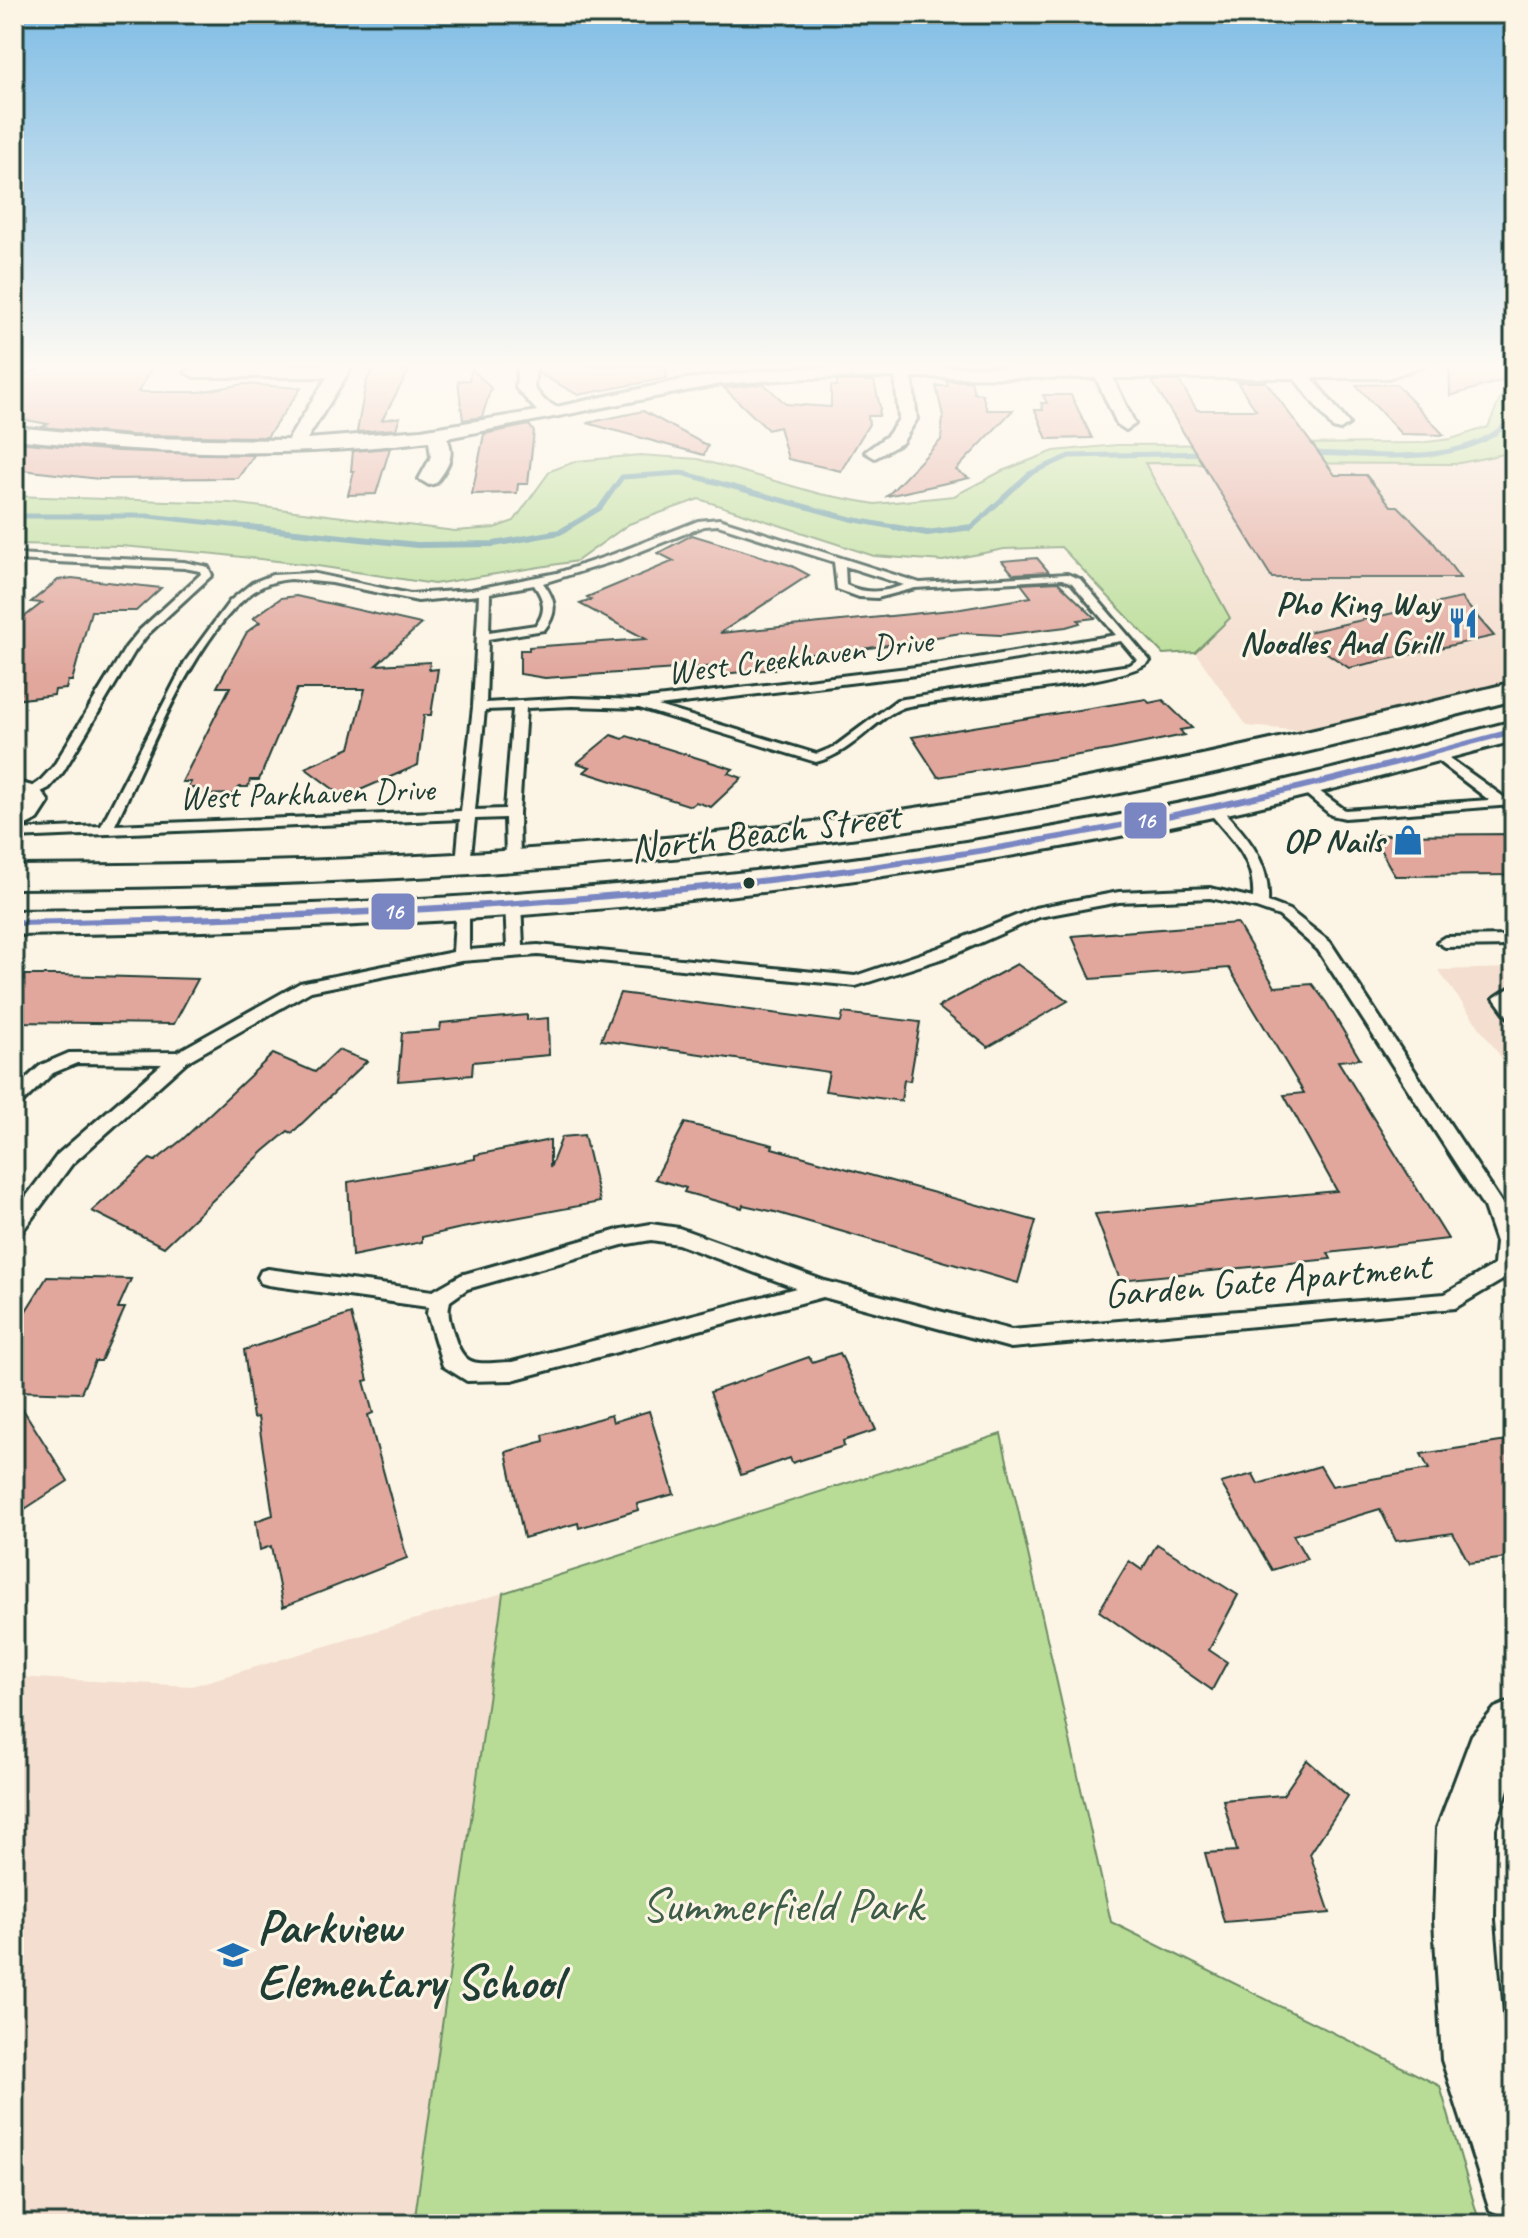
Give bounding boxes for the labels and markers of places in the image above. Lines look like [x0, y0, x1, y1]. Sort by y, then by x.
place label: Pho King Way Noodles And Grill [1240, 582, 1445, 664]
restaurant icon: Pho King Way Noodles And Grill [1446, 606, 1480, 640]
place label: OP Nails [1283, 819, 1387, 862]
shop icon: OP Nails [1391, 823, 1425, 857]
unlabelled marker [741, 875, 757, 891]
place label: Parkview Elementary School [257, 1897, 570, 2012]
school or university icon: Parkview Elementary School [216, 1938, 250, 1972]

